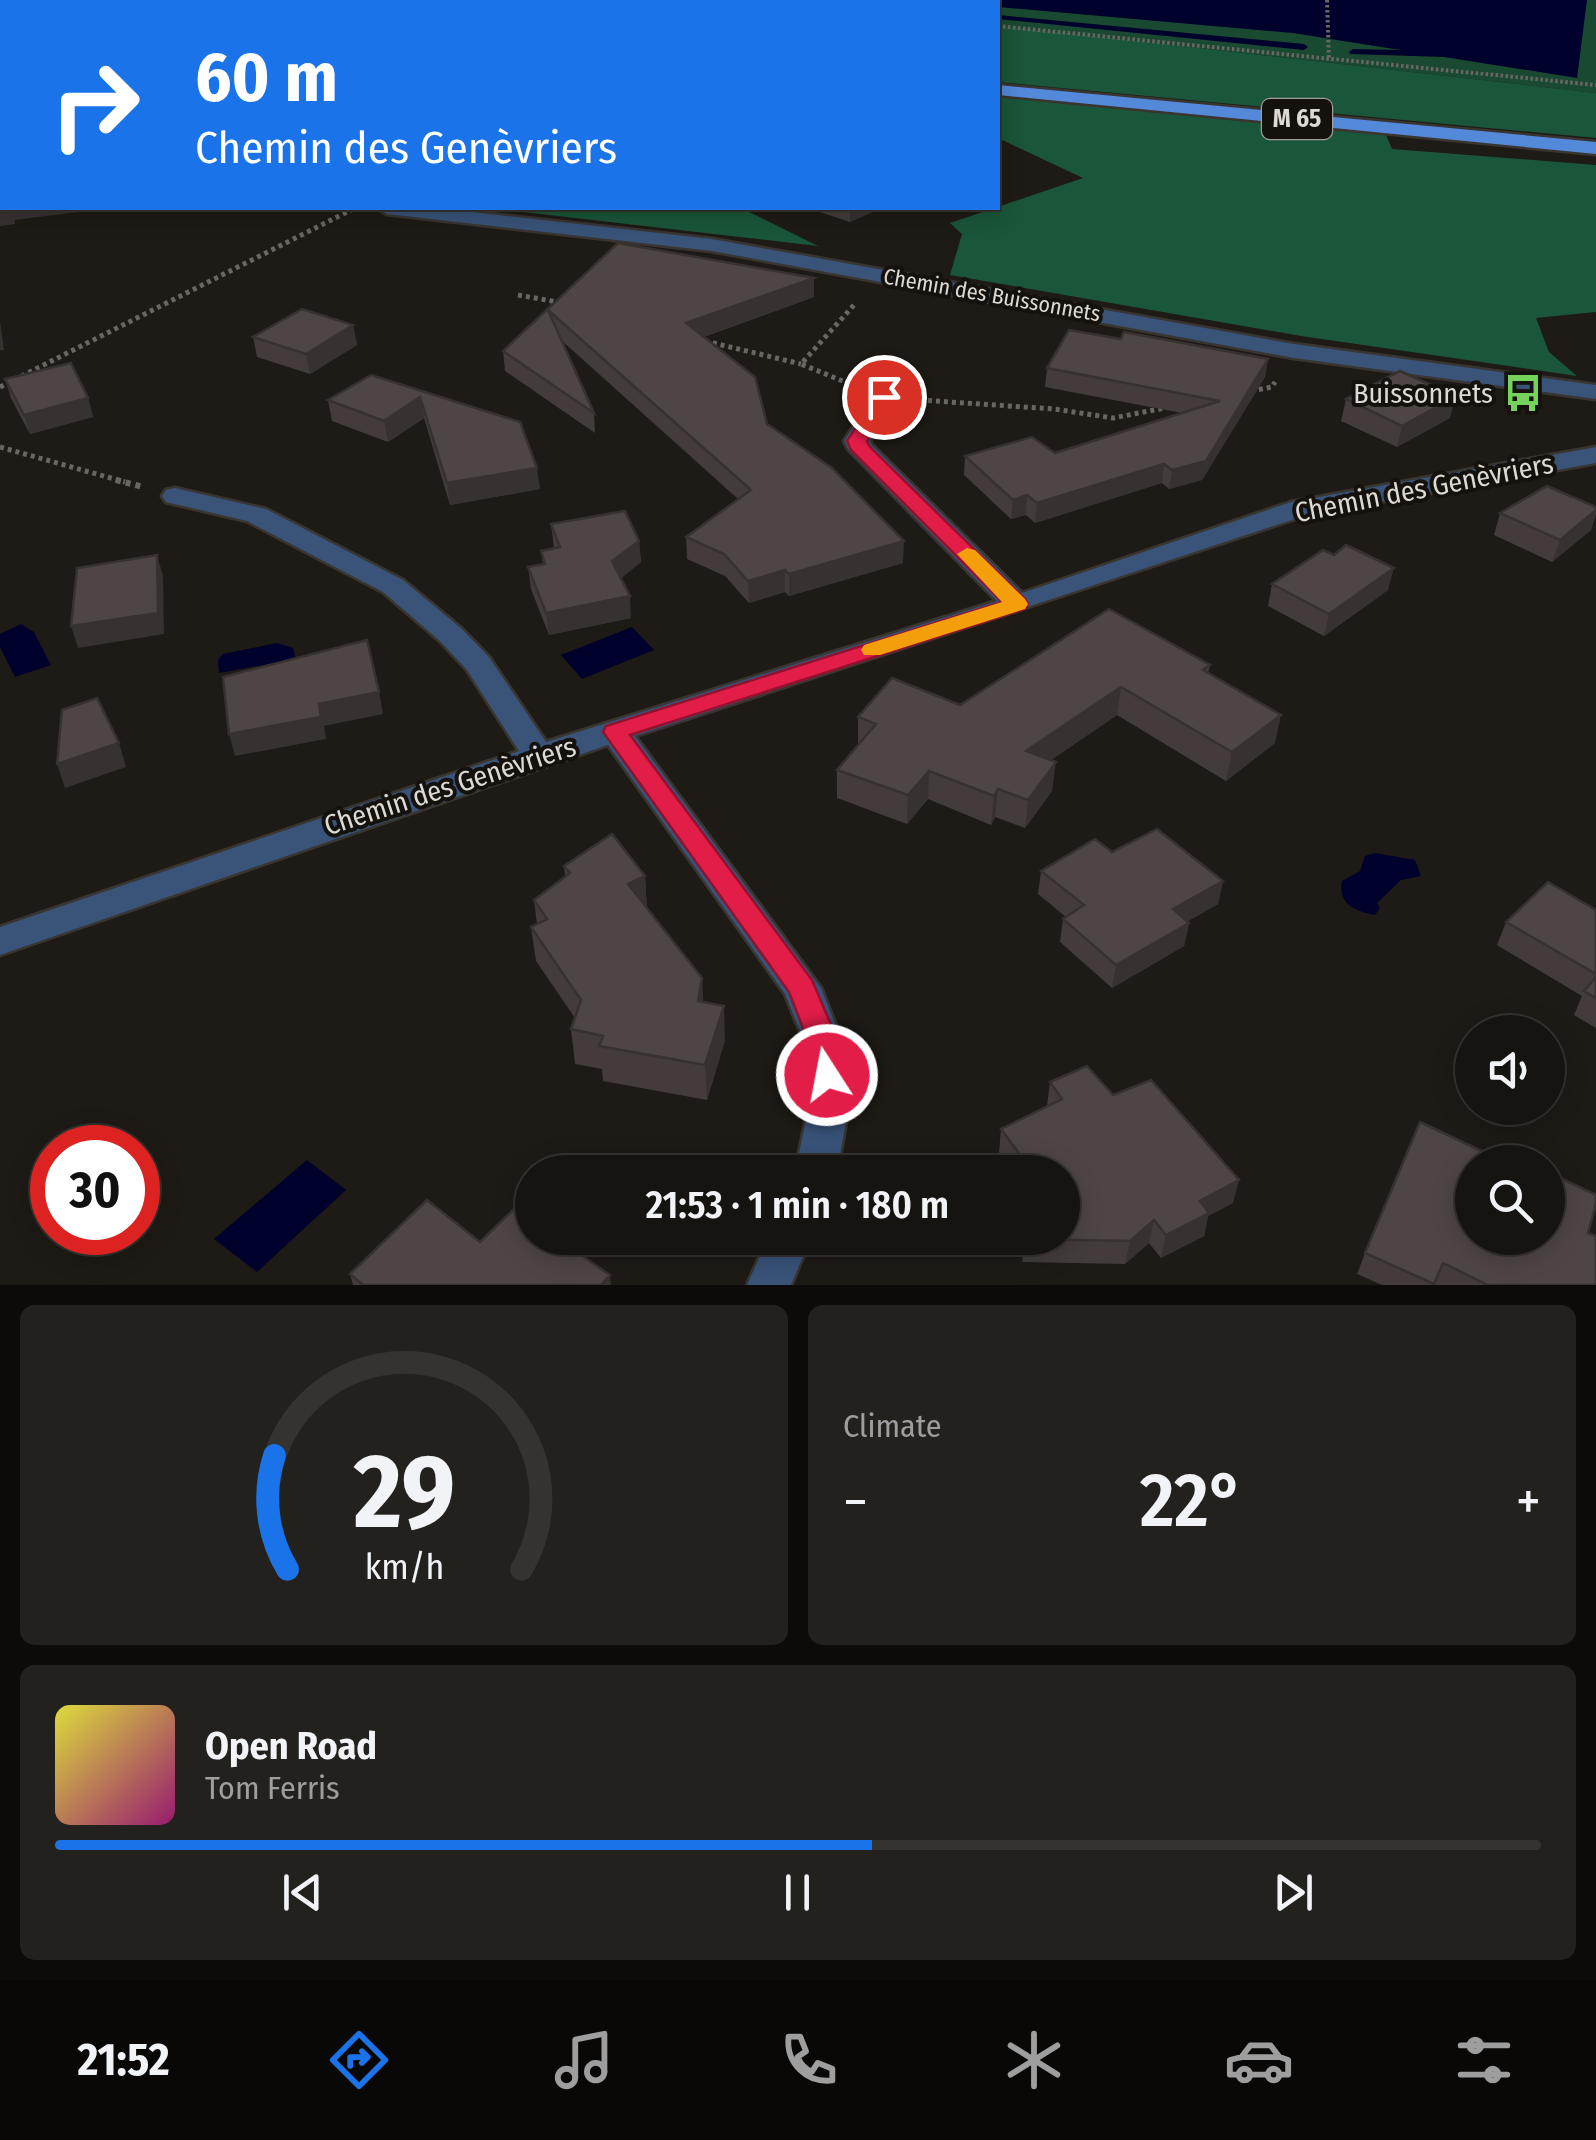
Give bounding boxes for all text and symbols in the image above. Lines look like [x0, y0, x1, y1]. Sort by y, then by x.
text: 60 m [195, 36, 338, 120]
icon: right [30, 40, 160, 170]
road number: M 65 [1262, 99, 1332, 139]
text: Chemin des Genèvriers [195, 121, 617, 175]
street label: Chemin des Buissonnets [881, 263, 1103, 327]
pin [842, 355, 927, 440]
icon: arrive [857, 370, 912, 425]
bus stop icon: Buissonnets [1502, 372, 1544, 414]
place label: Buissonnets [1353, 377, 1493, 410]
street label: Chemin des Genèvriers [1292, 447, 1556, 529]
street label: Chemin des Genèvriers [320, 730, 580, 842]
map controls [1455, 1015, 1565, 1255]
button: sound [1455, 1015, 1565, 1125]
position arrow [775, 1023, 879, 1127]
speed limit sign: 30 [30, 1125, 160, 1255]
button: search [1455, 1145, 1565, 1255]
text: 21:53 · 1 min · 180 m [646, 1182, 949, 1228]
text: Climate [843, 1407, 942, 1445]
text: 29 [352, 1430, 455, 1555]
text: 22° [1140, 1456, 1244, 1546]
text: − [843, 1469, 868, 1535]
text: + [1516, 1469, 1541, 1535]
text: km/h [364, 1546, 444, 1588]
text: Open Road [205, 1723, 377, 1769]
text: Tom Ferris [205, 1769, 340, 1807]
icon: previous [275, 1865, 330, 1920]
icon: pause [770, 1865, 825, 1920]
icon: next [1266, 1865, 1321, 1920]
icon: directions [324, 2025, 394, 2095]
icon: music [549, 2025, 619, 2095]
icon: phone [774, 2025, 844, 2095]
icon: climate [999, 2025, 1069, 2095]
icon: car [1224, 2025, 1294, 2095]
icon: filters [1449, 2025, 1519, 2095]
text: 21:52 [77, 2033, 170, 2087]

